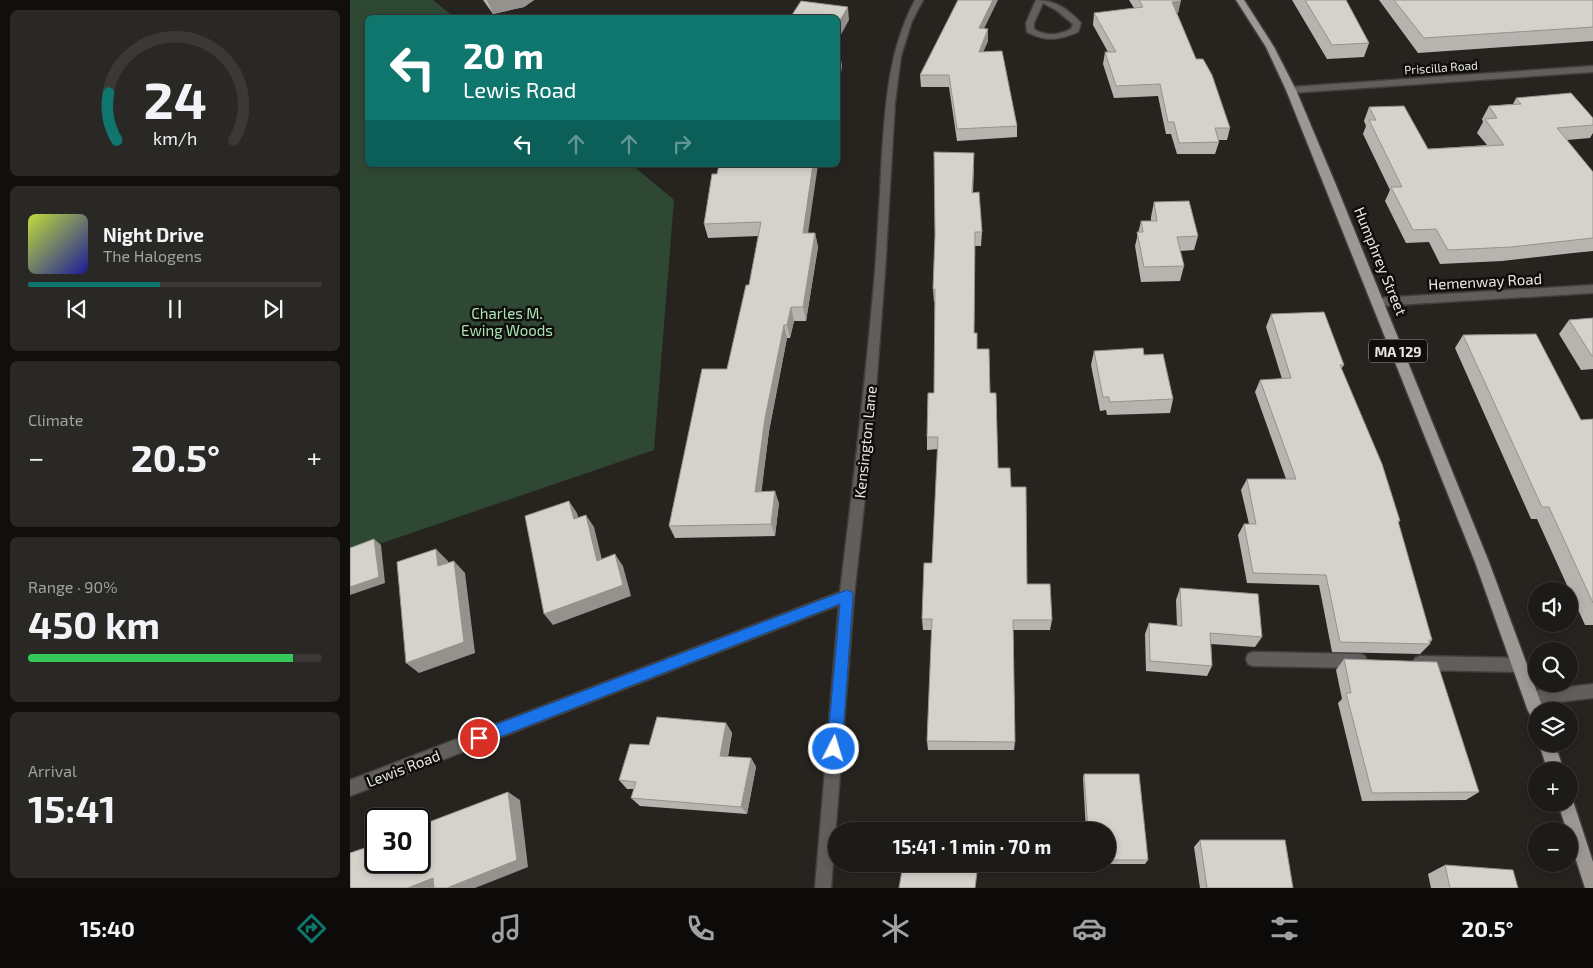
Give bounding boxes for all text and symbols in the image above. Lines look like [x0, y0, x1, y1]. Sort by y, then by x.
text: 20 m [463, 34, 544, 76]
icon: left [380, 35, 445, 100]
street label: Priscilla Road [1404, 57, 1478, 77]
text: 24 [143, 67, 207, 129]
text: Lewis Road [463, 76, 576, 102]
text: km/h [153, 127, 197, 149]
icon: left [509, 130, 537, 158]
icon: ahead [562, 130, 590, 158]
icon: ahead [615, 130, 643, 158]
icon: right [668, 130, 696, 158]
street label: Humphrey Street [1351, 204, 1411, 318]
text: Night Drive [103, 223, 204, 246]
text: The Halogens [103, 246, 202, 265]
street label: Hemenway Road [1428, 269, 1542, 293]
icon: previous [63, 295, 91, 323]
icon: pause [161, 295, 189, 323]
icon: next [259, 295, 287, 323]
park label: Charles M. Ewing Woods [461, 304, 553, 339]
road number: MA 129 [1369, 340, 1427, 362]
street label: Kensington Lane [850, 385, 880, 499]
text: Climate [28, 410, 83, 429]
text: 20.5° [131, 434, 220, 480]
text: − [28, 440, 44, 474]
text: + [307, 440, 322, 474]
text: Range · 90% [28, 577, 117, 596]
map controls [1528, 582, 1578, 872]
button: sound [1528, 582, 1578, 632]
text: 450 km [28, 601, 160, 647]
button: search [1528, 642, 1578, 692]
button: layers [1528, 702, 1578, 752]
pin [458, 717, 500, 759]
position arrow [807, 722, 859, 774]
icon: arrive [465, 724, 493, 752]
street label: Lewis Road [364, 746, 442, 790]
text: Arrival [28, 761, 77, 780]
button: + [1528, 762, 1578, 812]
text: 15:41 [28, 785, 116, 831]
speed limit sign: 30 [365, 808, 430, 873]
button: − [1528, 822, 1578, 872]
text: 15:41 · 1 min · 70 m [893, 835, 1051, 858]
icon: directions [294, 911, 329, 946]
icon: music [489, 911, 524, 946]
icon: phone [683, 911, 718, 946]
icon: climate [878, 911, 913, 946]
icon: car [1072, 911, 1107, 946]
icon: filters [1267, 911, 1302, 946]
text: 15:40 [80, 915, 135, 941]
text: 20.5° [1461, 915, 1513, 941]

